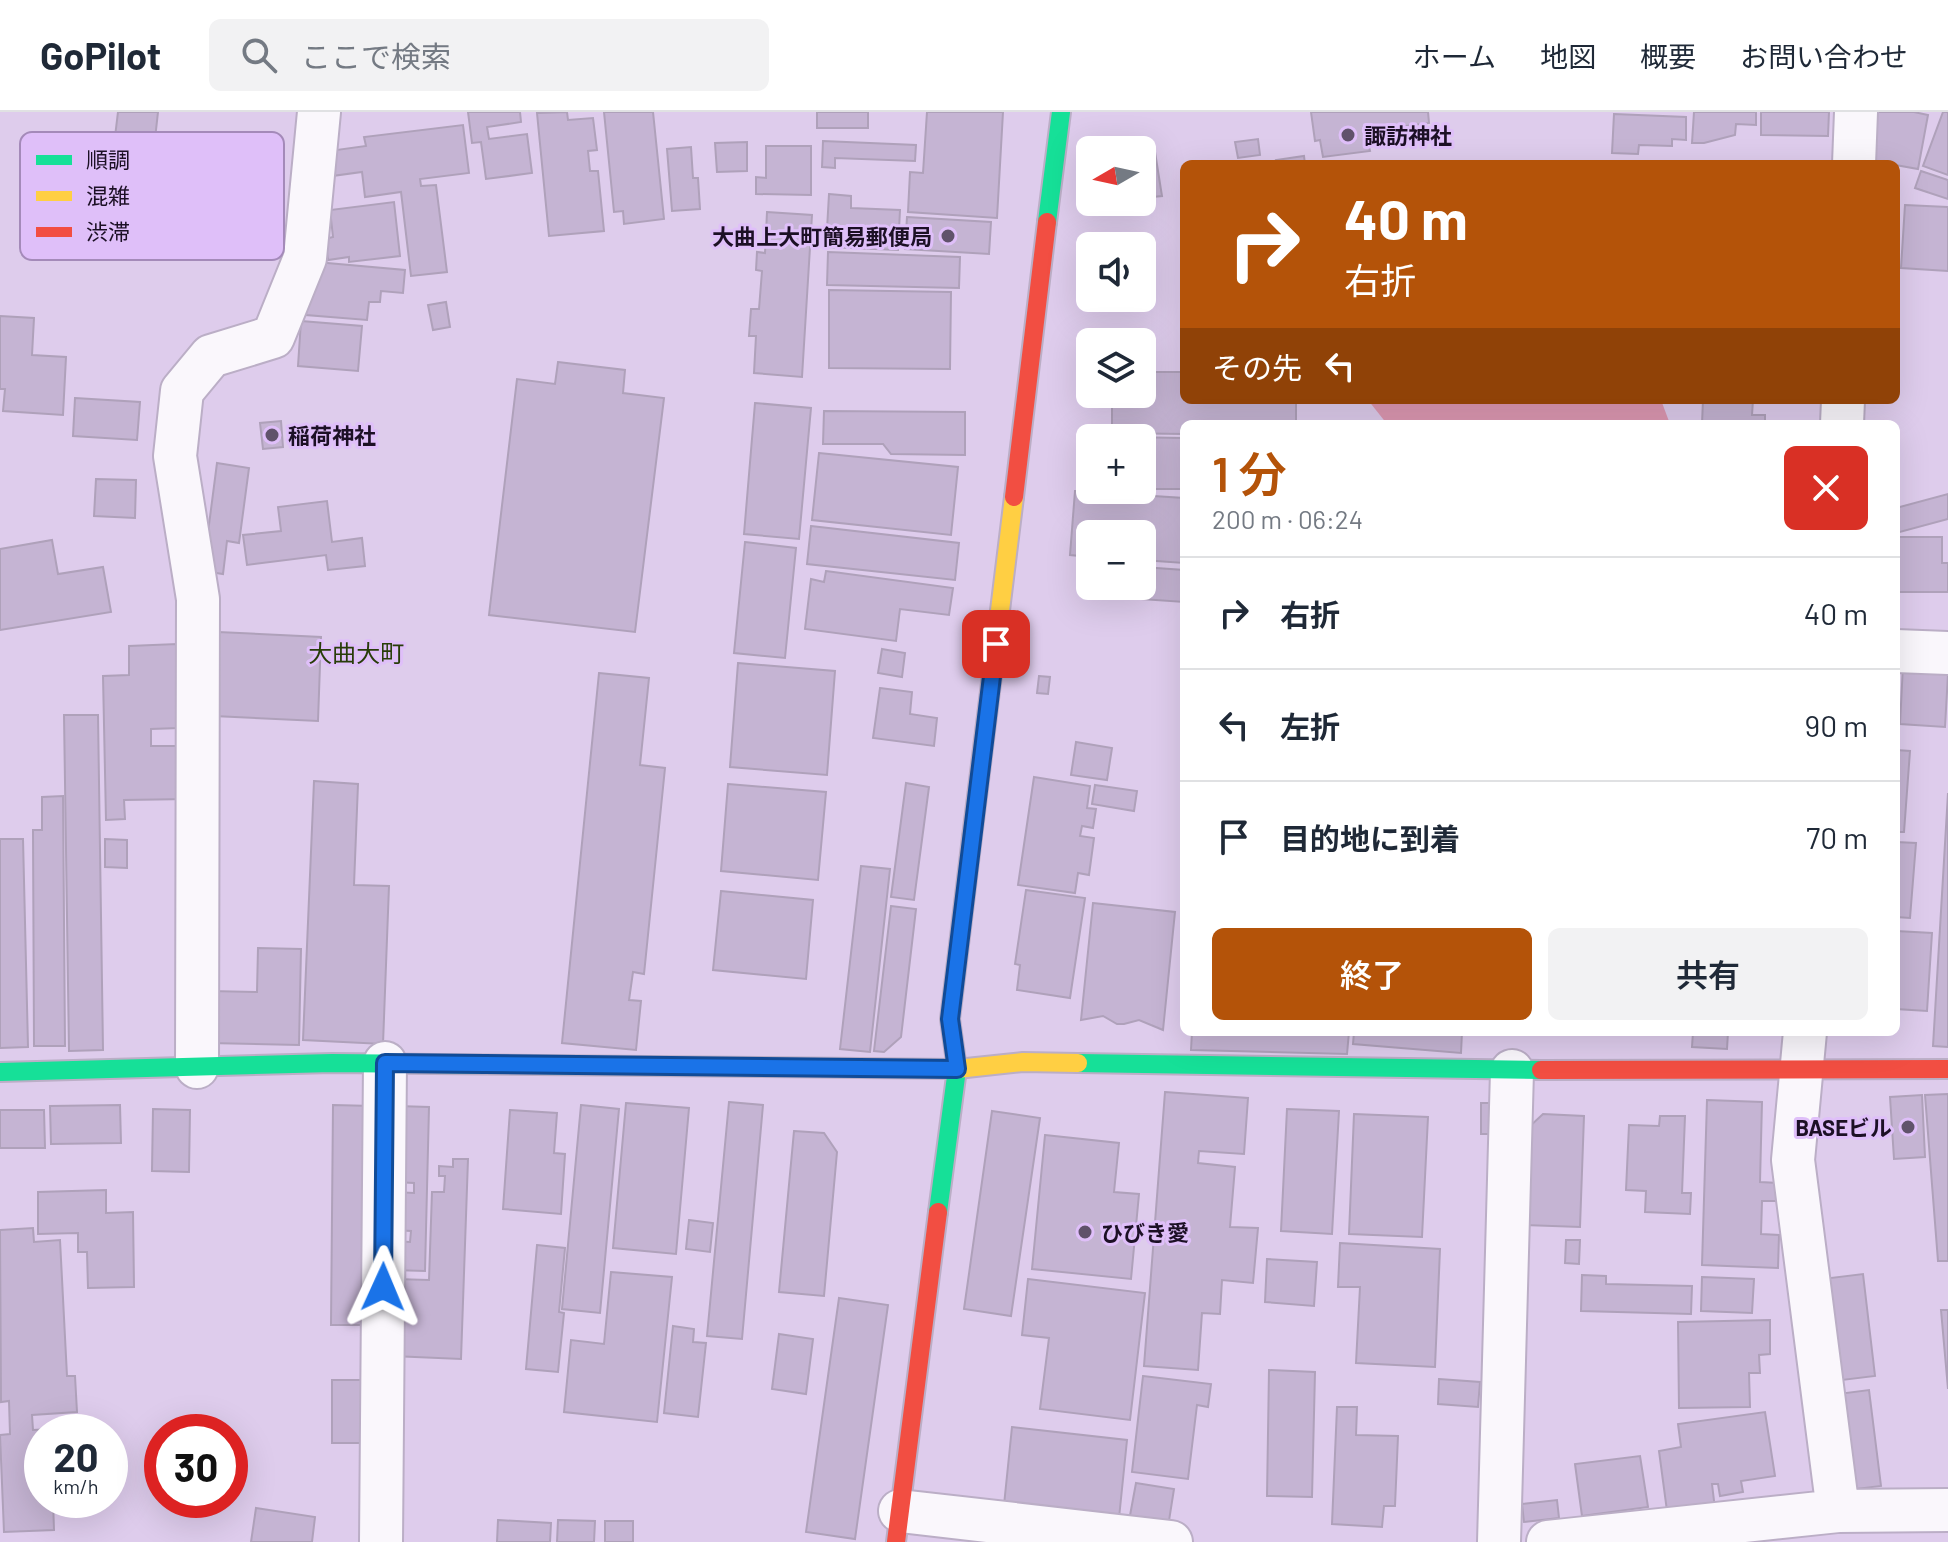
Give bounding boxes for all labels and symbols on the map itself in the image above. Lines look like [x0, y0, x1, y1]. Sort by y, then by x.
place label: 諏訪神社 [1364, 122, 1452, 148]
marker: 諏訪神社 [1339, 126, 1357, 144]
legend [20, 132, 284, 260]
north arrow [1076, 136, 1156, 216]
text: 順調 [86, 146, 130, 172]
text: 混雑 [86, 182, 130, 208]
text: 渋滞 [86, 218, 130, 244]
place label: 大曲上大町簡易郵便局 [712, 223, 932, 249]
marker: 大曲上大町簡易郵便局 [939, 227, 957, 245]
place label: 稲荷神社 [288, 422, 376, 448]
marker: 稲荷神社 [263, 426, 281, 444]
pin [962, 610, 1030, 678]
district label: 大曲大町 [308, 638, 404, 667]
place label: BASEビル [1795, 1114, 1892, 1140]
marker: BASEビル [1899, 1118, 1917, 1136]
place label: ひびき愛 [1101, 1219, 1189, 1245]
marker: ひびき愛 [1076, 1223, 1094, 1241]
position arrow [341, 1245, 425, 1329]
speed limit sign: 30 [144, 1414, 248, 1518]

